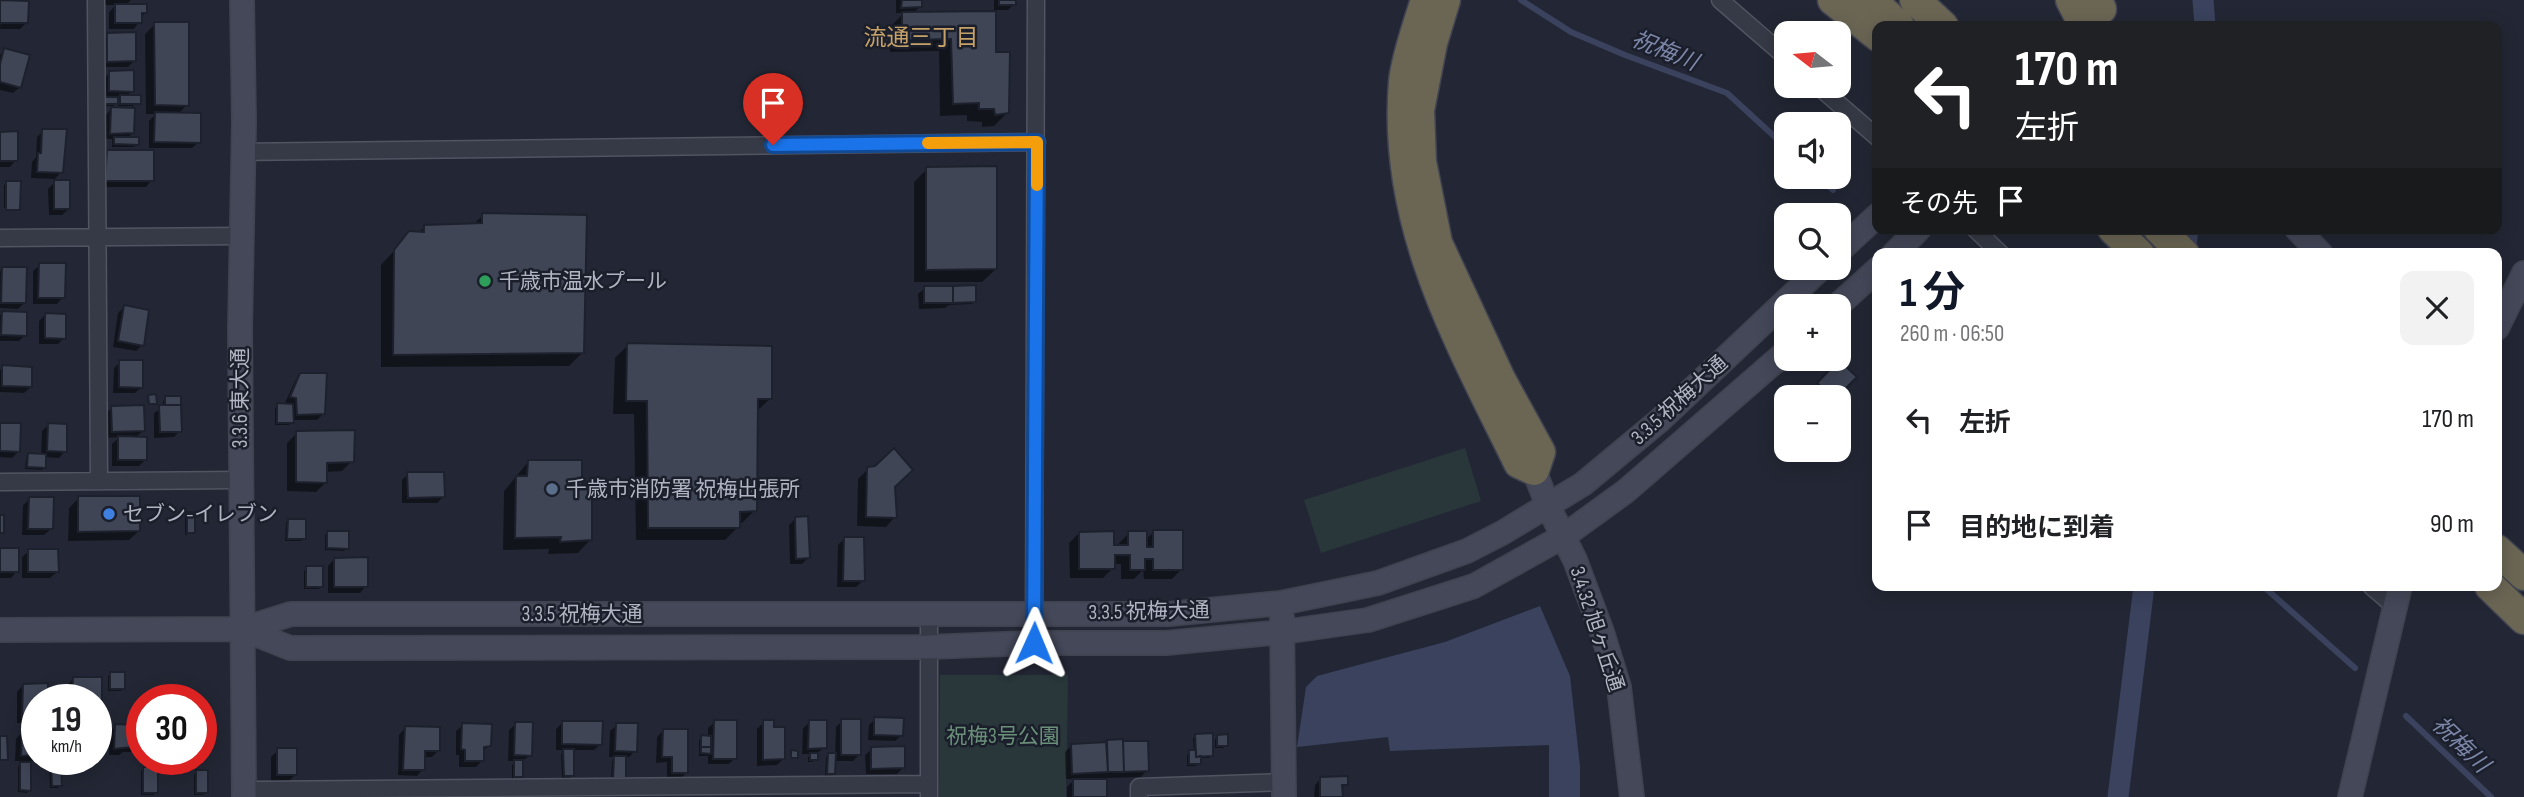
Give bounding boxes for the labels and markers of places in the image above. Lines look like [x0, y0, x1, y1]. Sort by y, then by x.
pin [743, 73, 803, 145]
place label: 千歳市温水プール [499, 269, 667, 294]
marker: 千歳市温水プール [477, 273, 493, 289]
place label: 千歳市消防署 祝梅出張所 [566, 477, 800, 502]
marker: 千歳市消防署 祝梅出張所 [544, 481, 560, 497]
place label: セブン-イレブン [123, 502, 278, 527]
marker: セブン-イレブン [101, 506, 117, 522]

